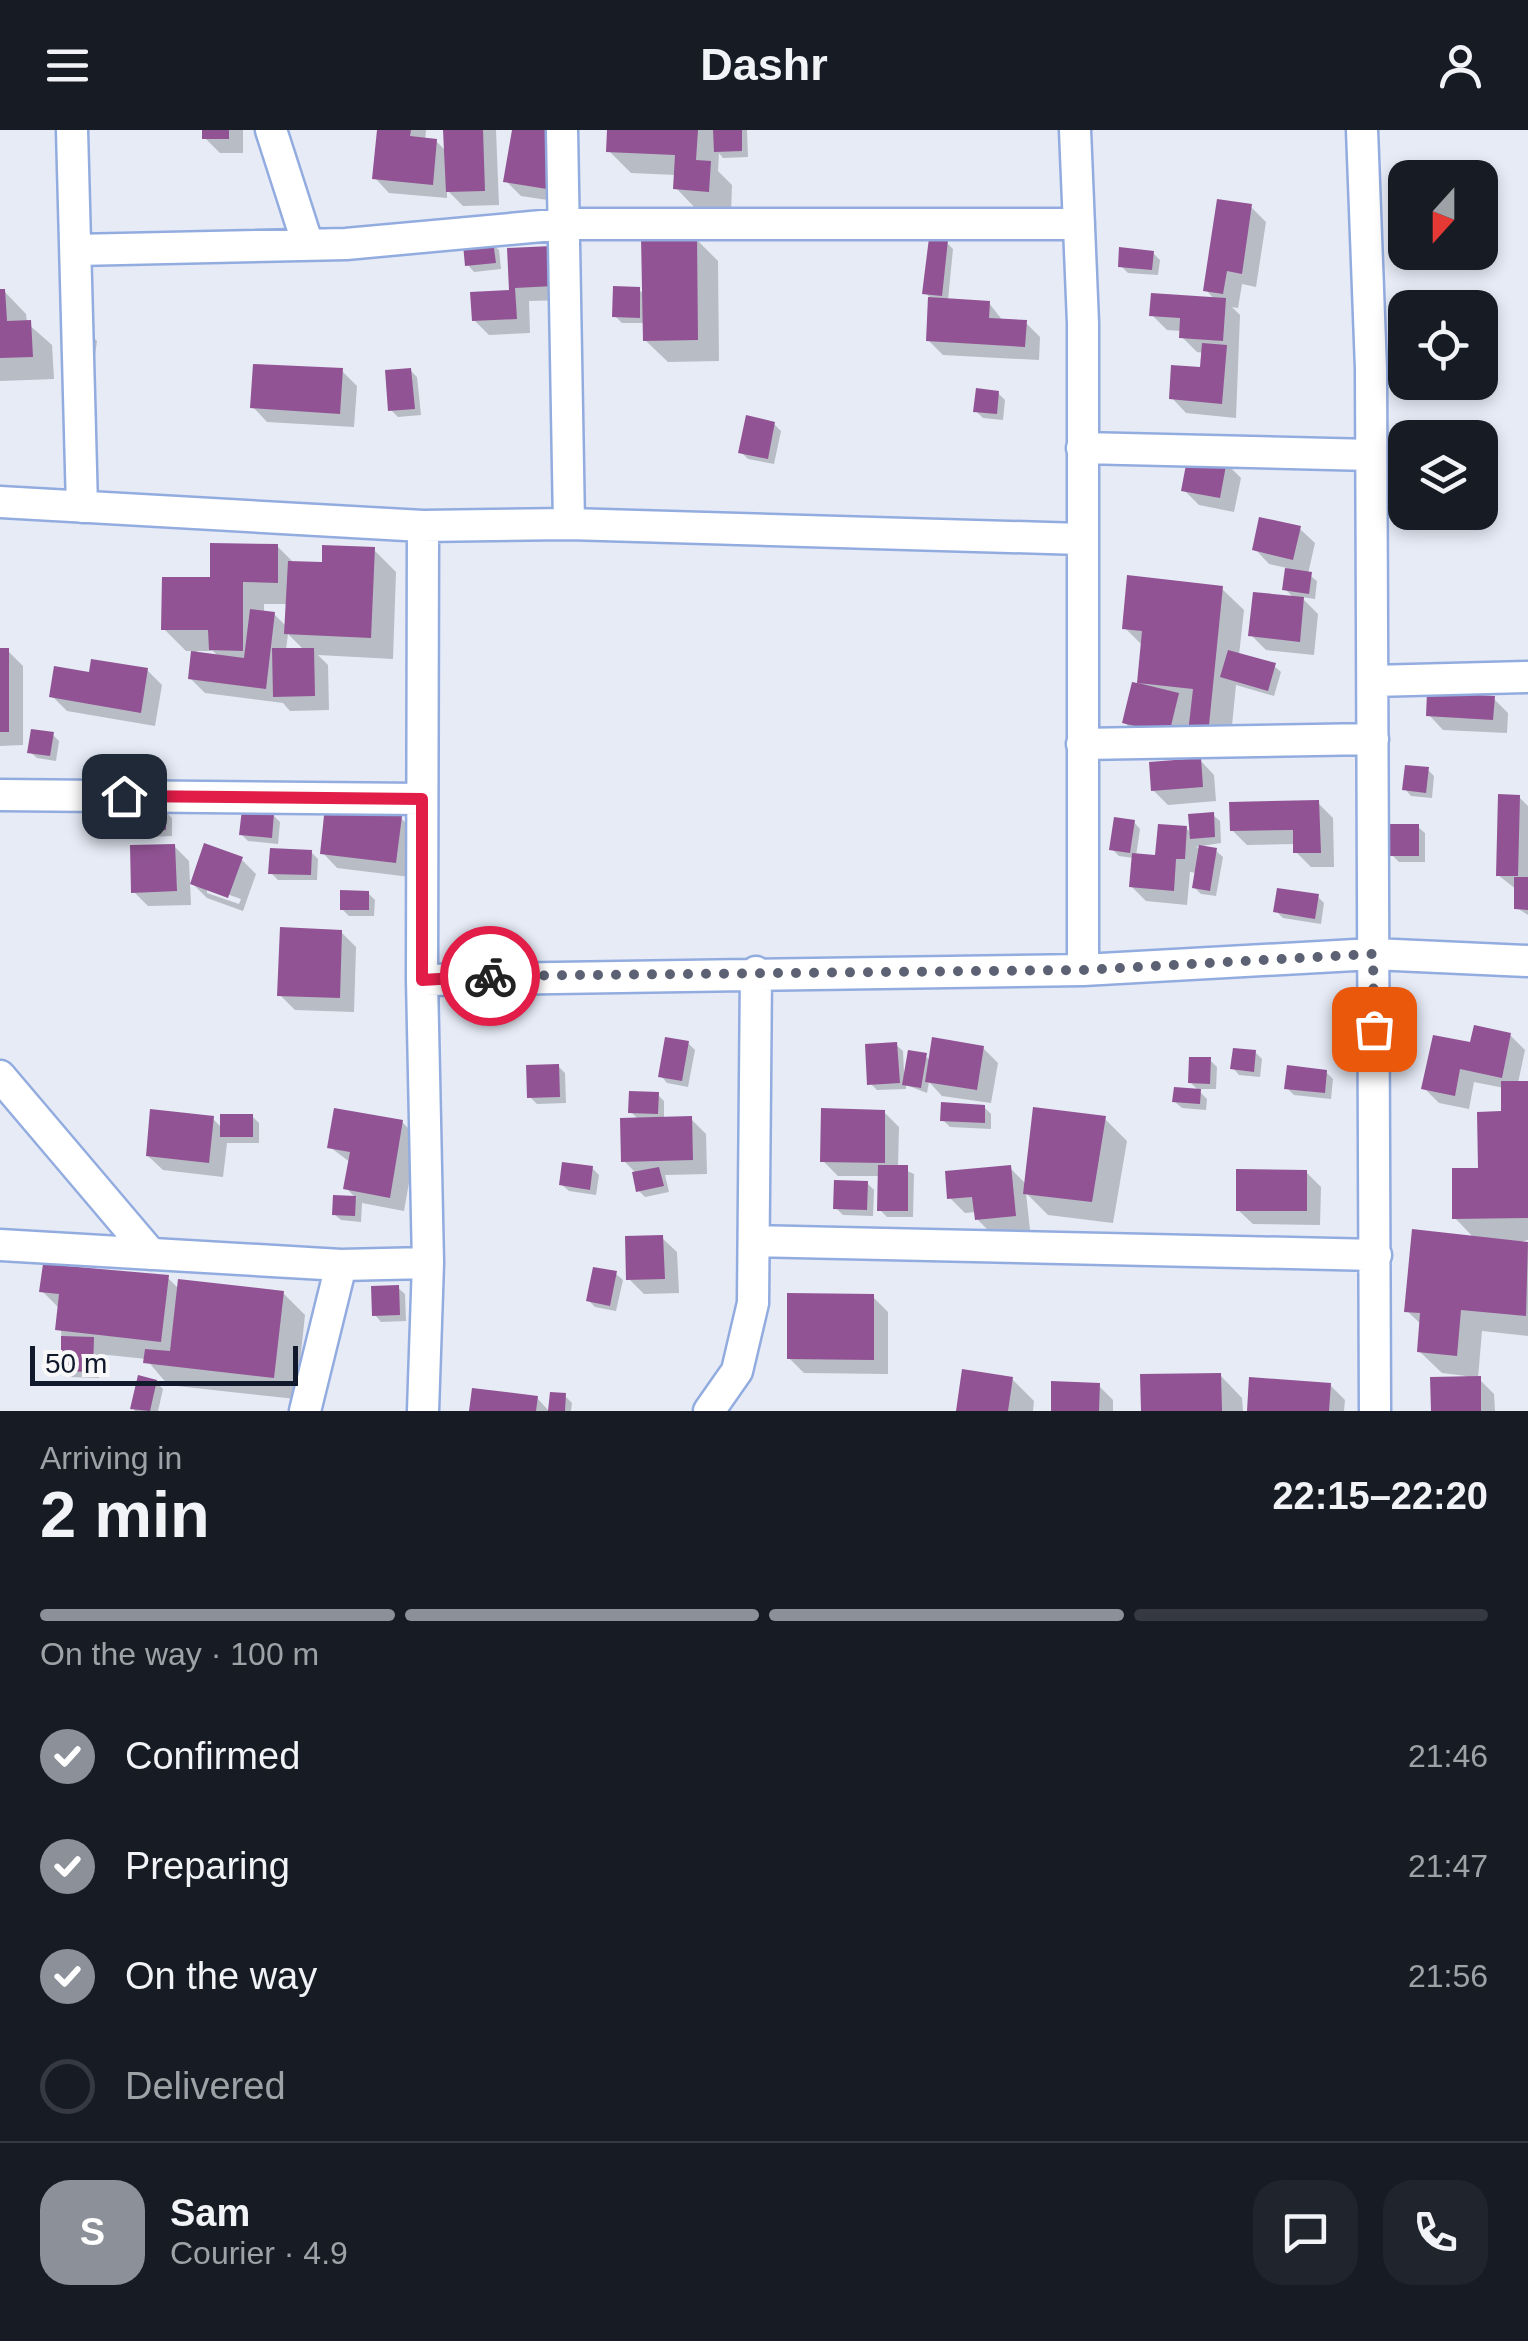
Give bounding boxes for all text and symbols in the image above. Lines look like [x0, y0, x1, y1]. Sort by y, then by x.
icon: menu [40, 38, 95, 93]
icon: person [1433, 38, 1488, 93]
text: Dashr [700, 39, 828, 90]
north arrow [1388, 160, 1498, 270]
map controls [1388, 160, 1498, 530]
button: locate [1388, 290, 1498, 400]
button: layers [1388, 420, 1498, 530]
pin [82, 754, 167, 839]
icon: home [97, 769, 152, 824]
courier [440, 926, 540, 1026]
icon: bike [463, 949, 518, 1004]
pin [1332, 987, 1417, 1072]
icon: bag [1347, 1002, 1402, 1057]
scale bar [30, 1341, 298, 1386]
text: 50 m [45, 1348, 107, 1379]
text: Arriving in [40, 1440, 182, 1476]
text: 22:15–22:20 [1272, 1475, 1488, 1517]
text: 2 min [40, 1478, 210, 1551]
text: On the way · 100 m [40, 1636, 319, 1672]
icon: check [40, 1729, 95, 1784]
text: Confirmed [125, 1735, 300, 1777]
text: 21:46 [1408, 1738, 1488, 1774]
icon: check [40, 1839, 95, 1894]
text: Preparing [125, 1845, 290, 1887]
text: 21:47 [1408, 1848, 1488, 1884]
icon: check [40, 1949, 95, 2004]
text: On the way [125, 1955, 317, 1997]
text: 21:56 [1408, 1958, 1488, 1994]
text: Delivered [125, 2065, 286, 2107]
button: chat [1253, 2180, 1358, 2285]
button: phone [1383, 2180, 1488, 2285]
text: Sam [170, 2192, 250, 2234]
text: S [80, 2211, 105, 2253]
text: Courier · 4.9 [170, 2235, 348, 2271]

